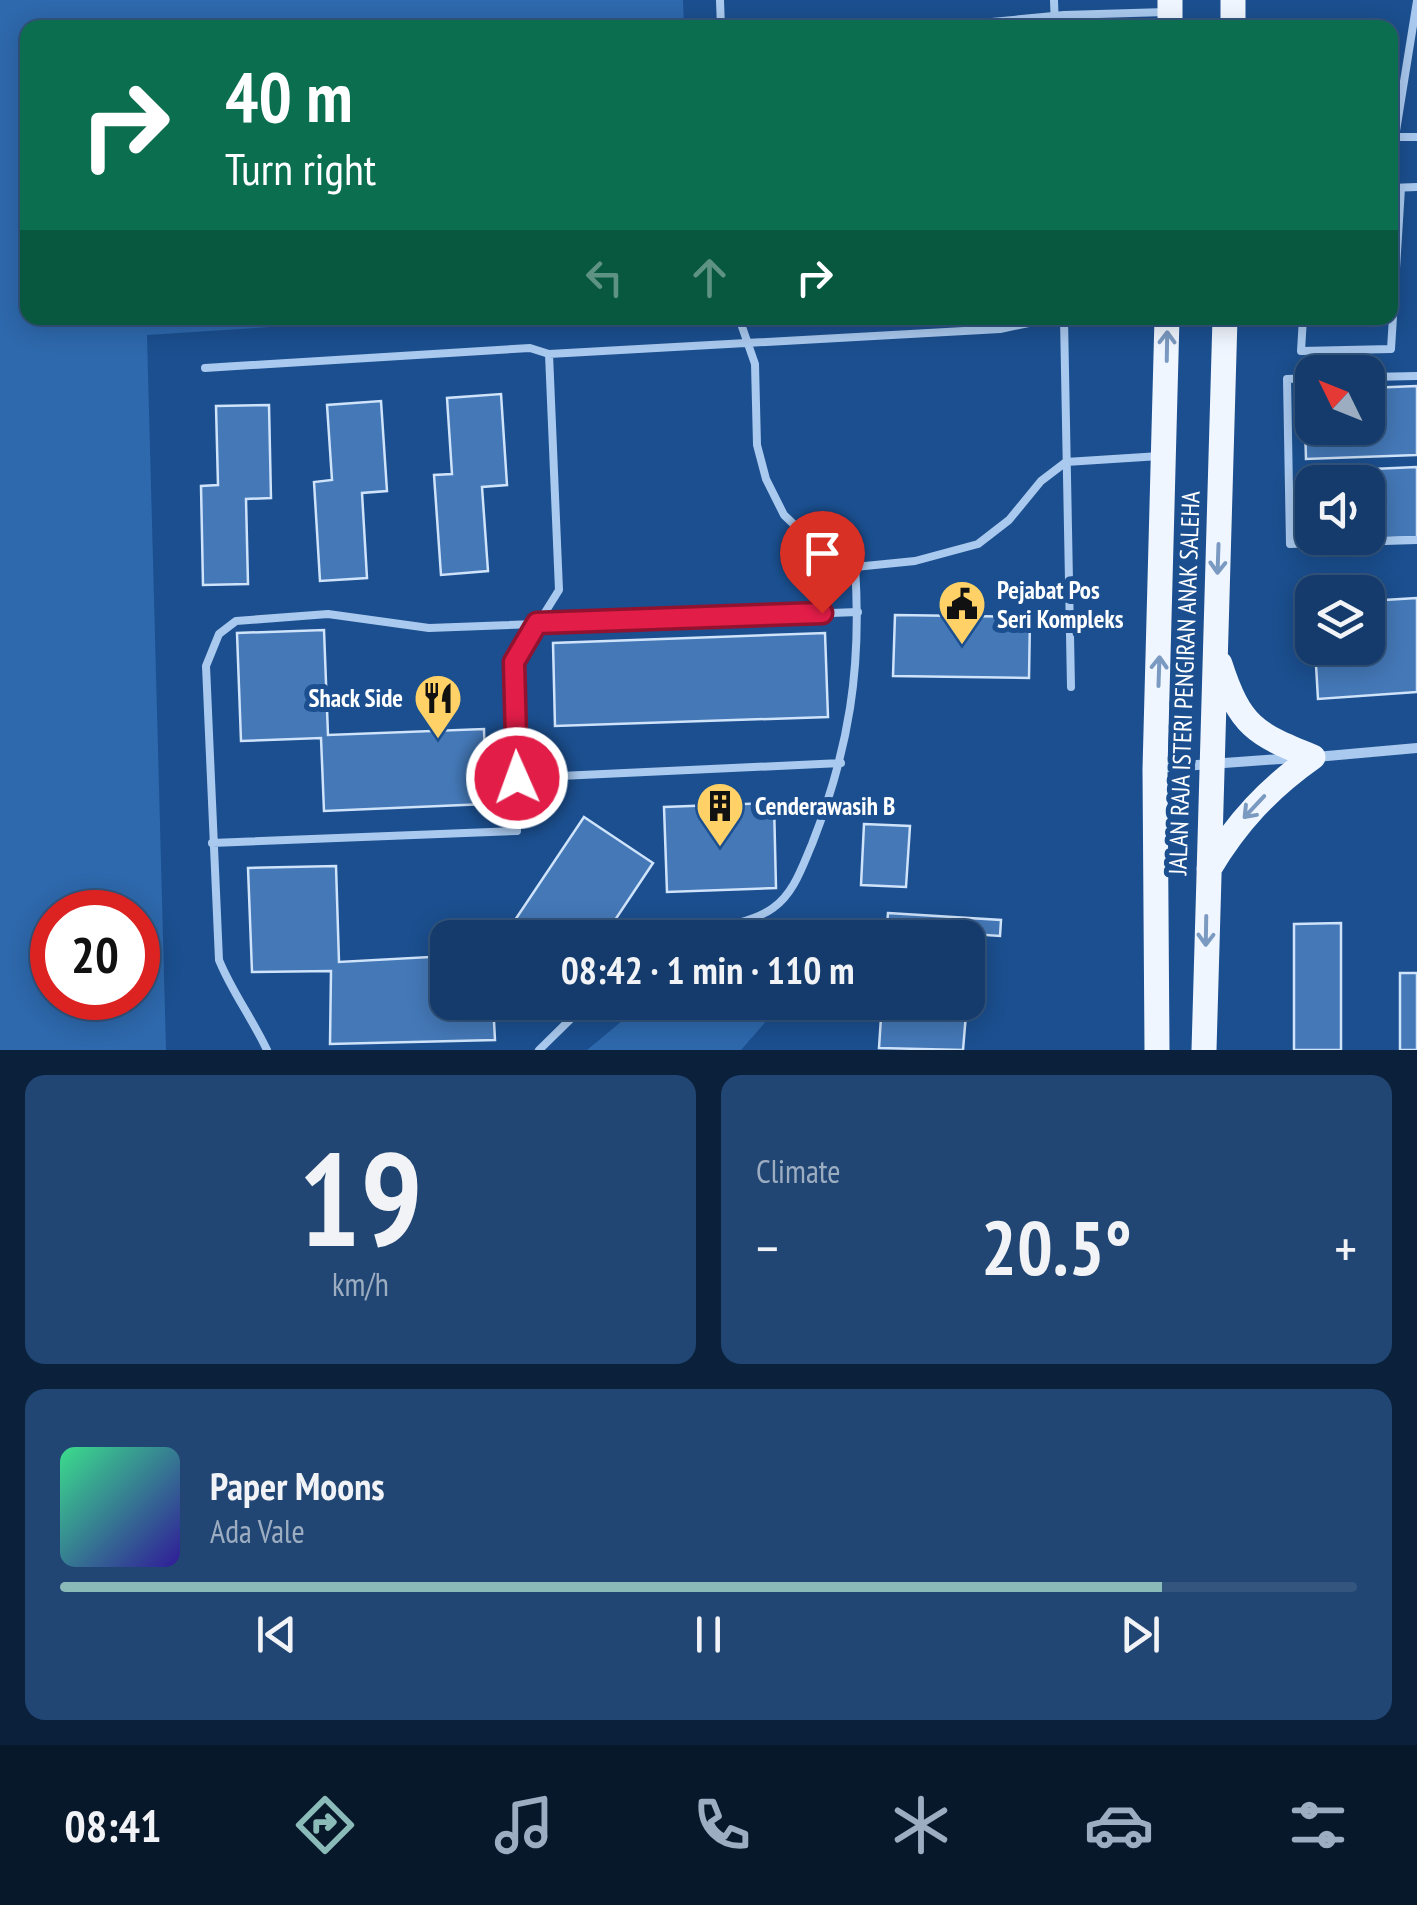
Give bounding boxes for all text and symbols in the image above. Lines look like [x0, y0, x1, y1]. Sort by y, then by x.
text: 40 m [225, 51, 353, 141]
icon: right [60, 60, 190, 190]
text: Turn right [225, 139, 376, 197]
icon: left [577, 250, 632, 305]
icon: ahead [682, 250, 737, 305]
icon: right [787, 250, 842, 305]
one-way arrow [1158, 331, 1176, 364]
north arrow [1295, 355, 1385, 445]
map controls [1295, 355, 1385, 665]
button: sound [1295, 465, 1385, 555]
street label: JALAN RAJA ISTERI PENGIRAN ANAK SALEHA [1161, 490, 1207, 876]
pin [780, 511, 865, 614]
icon: arrive [795, 526, 850, 581]
one-way arrow [1209, 542, 1228, 574]
place label: Pejabat Pos Seri Kompleks [997, 574, 1124, 635]
button: layers [1295, 575, 1385, 665]
public building icon: Pejabat Pos Seri Kompleks [936, 578, 988, 646]
one-way arrow [1149, 656, 1168, 688]
restaurant icon: Shack Side [412, 672, 464, 740]
place label: Shack Side [308, 682, 403, 714]
position arrow [465, 726, 569, 830]
building icon: Cenderawasih B [694, 780, 746, 848]
place label: Cenderawasih B [755, 790, 895, 822]
one-way arrow [1243, 794, 1266, 819]
speed limit sign: 20 [30, 890, 160, 1020]
one-way arrow [1197, 915, 1216, 947]
text: 08:42 · 1 min · 110 m [561, 945, 854, 994]
text: 19 [298, 1114, 423, 1282]
text: Climate [756, 1150, 840, 1192]
text: 20.5° [981, 1199, 1132, 1296]
text: − [756, 1212, 779, 1283]
text: + [1334, 1212, 1357, 1283]
text: km/h [332, 1263, 389, 1305]
text: Paper Moons [210, 1461, 385, 1510]
text: Ada Vale [210, 1510, 305, 1552]
icon: previous [249, 1607, 304, 1662]
icon: pause [681, 1607, 736, 1662]
icon: next [1113, 1607, 1168, 1662]
icon: directions [290, 1790, 360, 1860]
icon: music [489, 1790, 559, 1860]
icon: phone [687, 1790, 757, 1860]
icon: climate [886, 1790, 956, 1860]
icon: car [1084, 1790, 1154, 1860]
icon: filters [1283, 1790, 1353, 1860]
text: 08:41 [64, 1796, 162, 1854]

